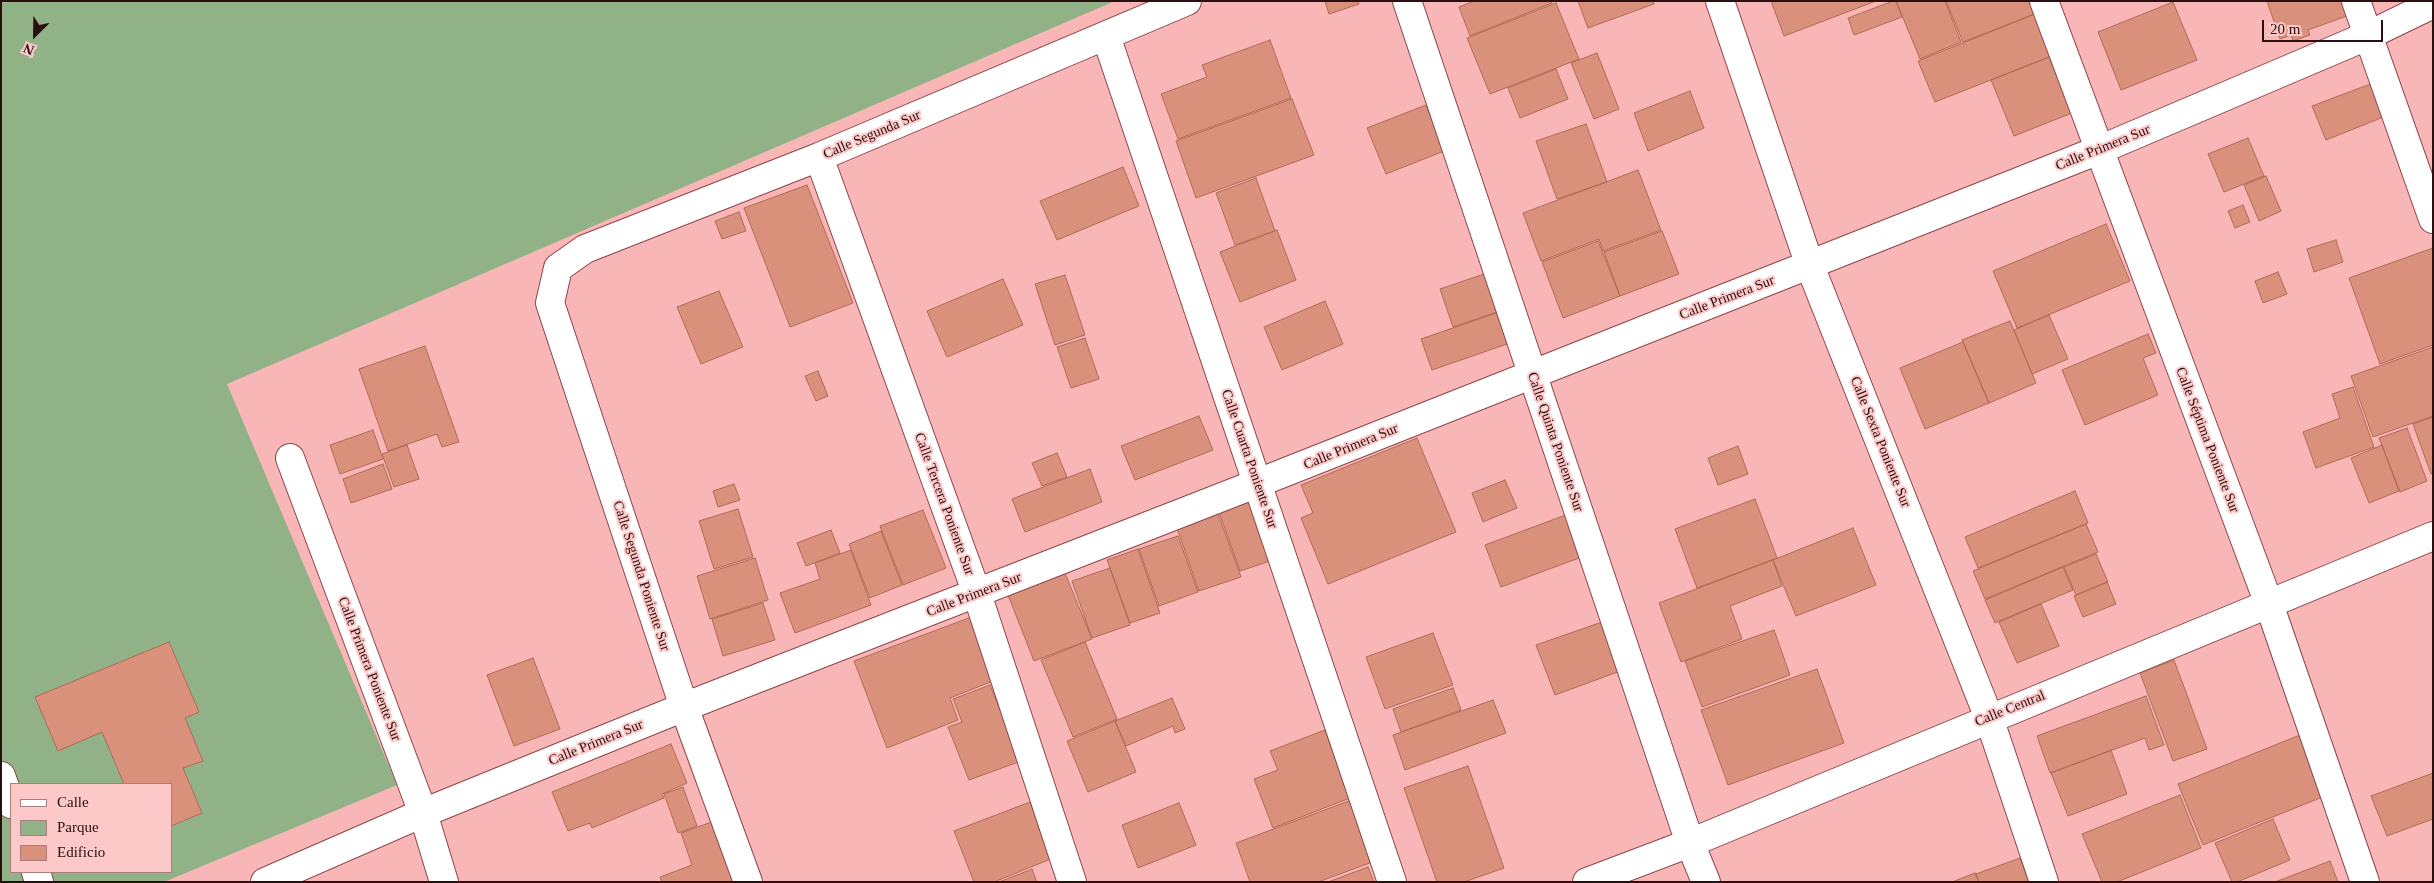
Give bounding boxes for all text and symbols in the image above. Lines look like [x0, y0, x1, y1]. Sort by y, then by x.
north arrow [10, 10, 60, 60]
scale bar [2264, 10, 2385, 42]
text: 20 m [2270, 21, 2300, 37]
text: N [21, 40, 37, 58]
street label: Calle Segunda Sur [821, 107, 923, 163]
street label: Calle Primera Sur [2053, 121, 2153, 175]
street label: Calle Primera Sur [1677, 272, 1777, 324]
street label: Calle Séptima Poniente Sur [2171, 365, 2243, 515]
street label: Calle Quinta Poniente Sur [1523, 370, 1587, 514]
street label: Calle Sexta Poniente Sur [1846, 374, 1914, 510]
street label: Calle Cuarta Poniente Sur [1217, 387, 1281, 531]
street label: Calle Primera Sur [1301, 420, 1401, 474]
street label: Calle Tercera Poniente Sur [910, 431, 978, 577]
street label: Calle Segunda Poniente Sur [609, 499, 673, 653]
street label: Calle Primera Sur [924, 569, 1024, 621]
street label: Calle Primera Poniente Sur [334, 595, 404, 743]
street label: Calle Central [1972, 687, 2048, 731]
street label: Calle Primera Sur [546, 716, 646, 770]
legend [10, 783, 172, 873]
text: Calle [57, 794, 89, 810]
text: Parque [57, 819, 99, 835]
text: Edificio [57, 844, 105, 860]

